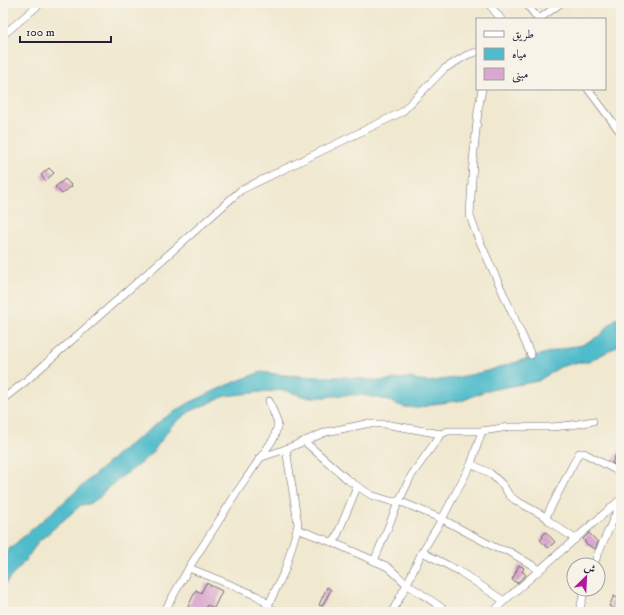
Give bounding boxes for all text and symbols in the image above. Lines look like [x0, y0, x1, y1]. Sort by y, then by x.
scale bar [20, 18, 111, 44]
legend [476, 18, 606, 90]
text: 100 m [26, 25, 55, 40]
text: طريق [512, 27, 534, 42]
text: مياه [512, 47, 527, 62]
text: مبنى [512, 67, 528, 83]
north arrow [566, 557, 606, 597]
text: ش [582, 560, 598, 577]

